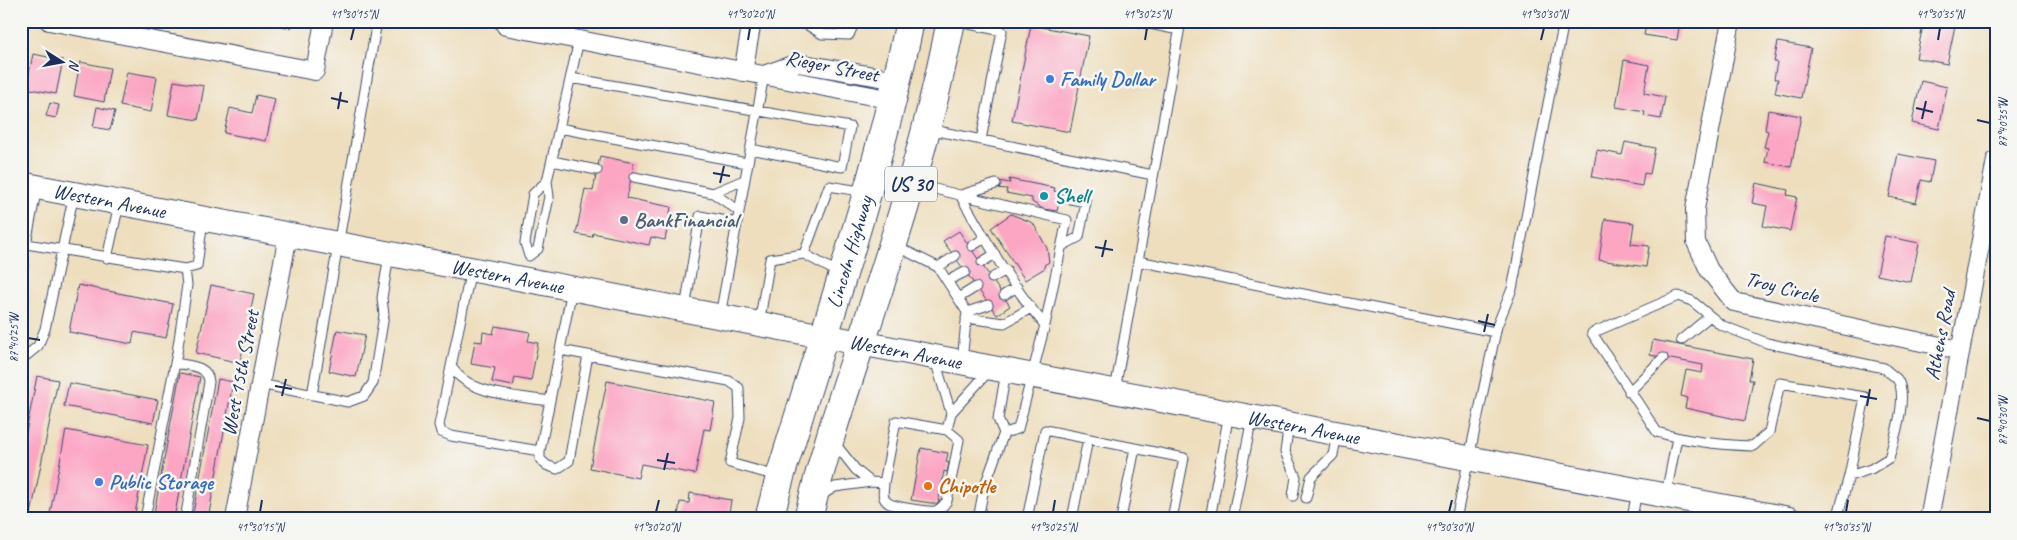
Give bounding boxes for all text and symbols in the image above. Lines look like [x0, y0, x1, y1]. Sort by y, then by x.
text: 41°30'15"N [330, 6, 379, 22]
text: 41°30'20"N [726, 6, 775, 22]
text: 41°30'25"N [1123, 6, 1172, 22]
text: 41°30'30"N [1520, 6, 1569, 22]
text: 41°30'35"N [1916, 6, 1965, 22]
north arrow [38, 38, 88, 88]
street label: Rieger Street [783, 44, 883, 88]
text: N [65, 59, 83, 73]
place label: Family Dollar [1060, 66, 1157, 92]
marker: Family Dollar [1044, 73, 1056, 85]
text: 87°40'35"W [1995, 96, 2011, 147]
road number: US 30 [885, 166, 937, 202]
street label: Western Avenue [51, 177, 169, 224]
place label: Shell [1054, 183, 1093, 209]
marker: Shell [1038, 190, 1050, 202]
street label: Lincoln Highway [821, 191, 879, 311]
place label: BankFinancial [634, 207, 742, 233]
marker: BankFinancial [618, 214, 630, 226]
street label: Western Avenue [449, 253, 567, 300]
street label: Troy Circle [1743, 265, 1822, 309]
street label: Athens Road [1919, 284, 1962, 382]
street label: West 15th Street [215, 306, 265, 438]
text: 87°40'25"W [6, 311, 22, 362]
street label: Western Avenue [847, 328, 965, 375]
text: 87°40'30"W [1995, 394, 2011, 445]
street label: Western Avenue [1245, 404, 1363, 451]
place label: Public Storage [109, 469, 215, 495]
place label: Chipotle [938, 473, 997, 499]
marker: Public Storage [93, 476, 105, 488]
marker: Chipotle [922, 480, 934, 492]
text: 41°30'15"N [236, 519, 285, 535]
text: 41°30'20"N [632, 519, 681, 535]
text: 41°30'25"N [1029, 519, 1078, 535]
text: 41°30'30"N [1425, 519, 1474, 535]
text: 41°30'35"N [1822, 519, 1871, 535]

